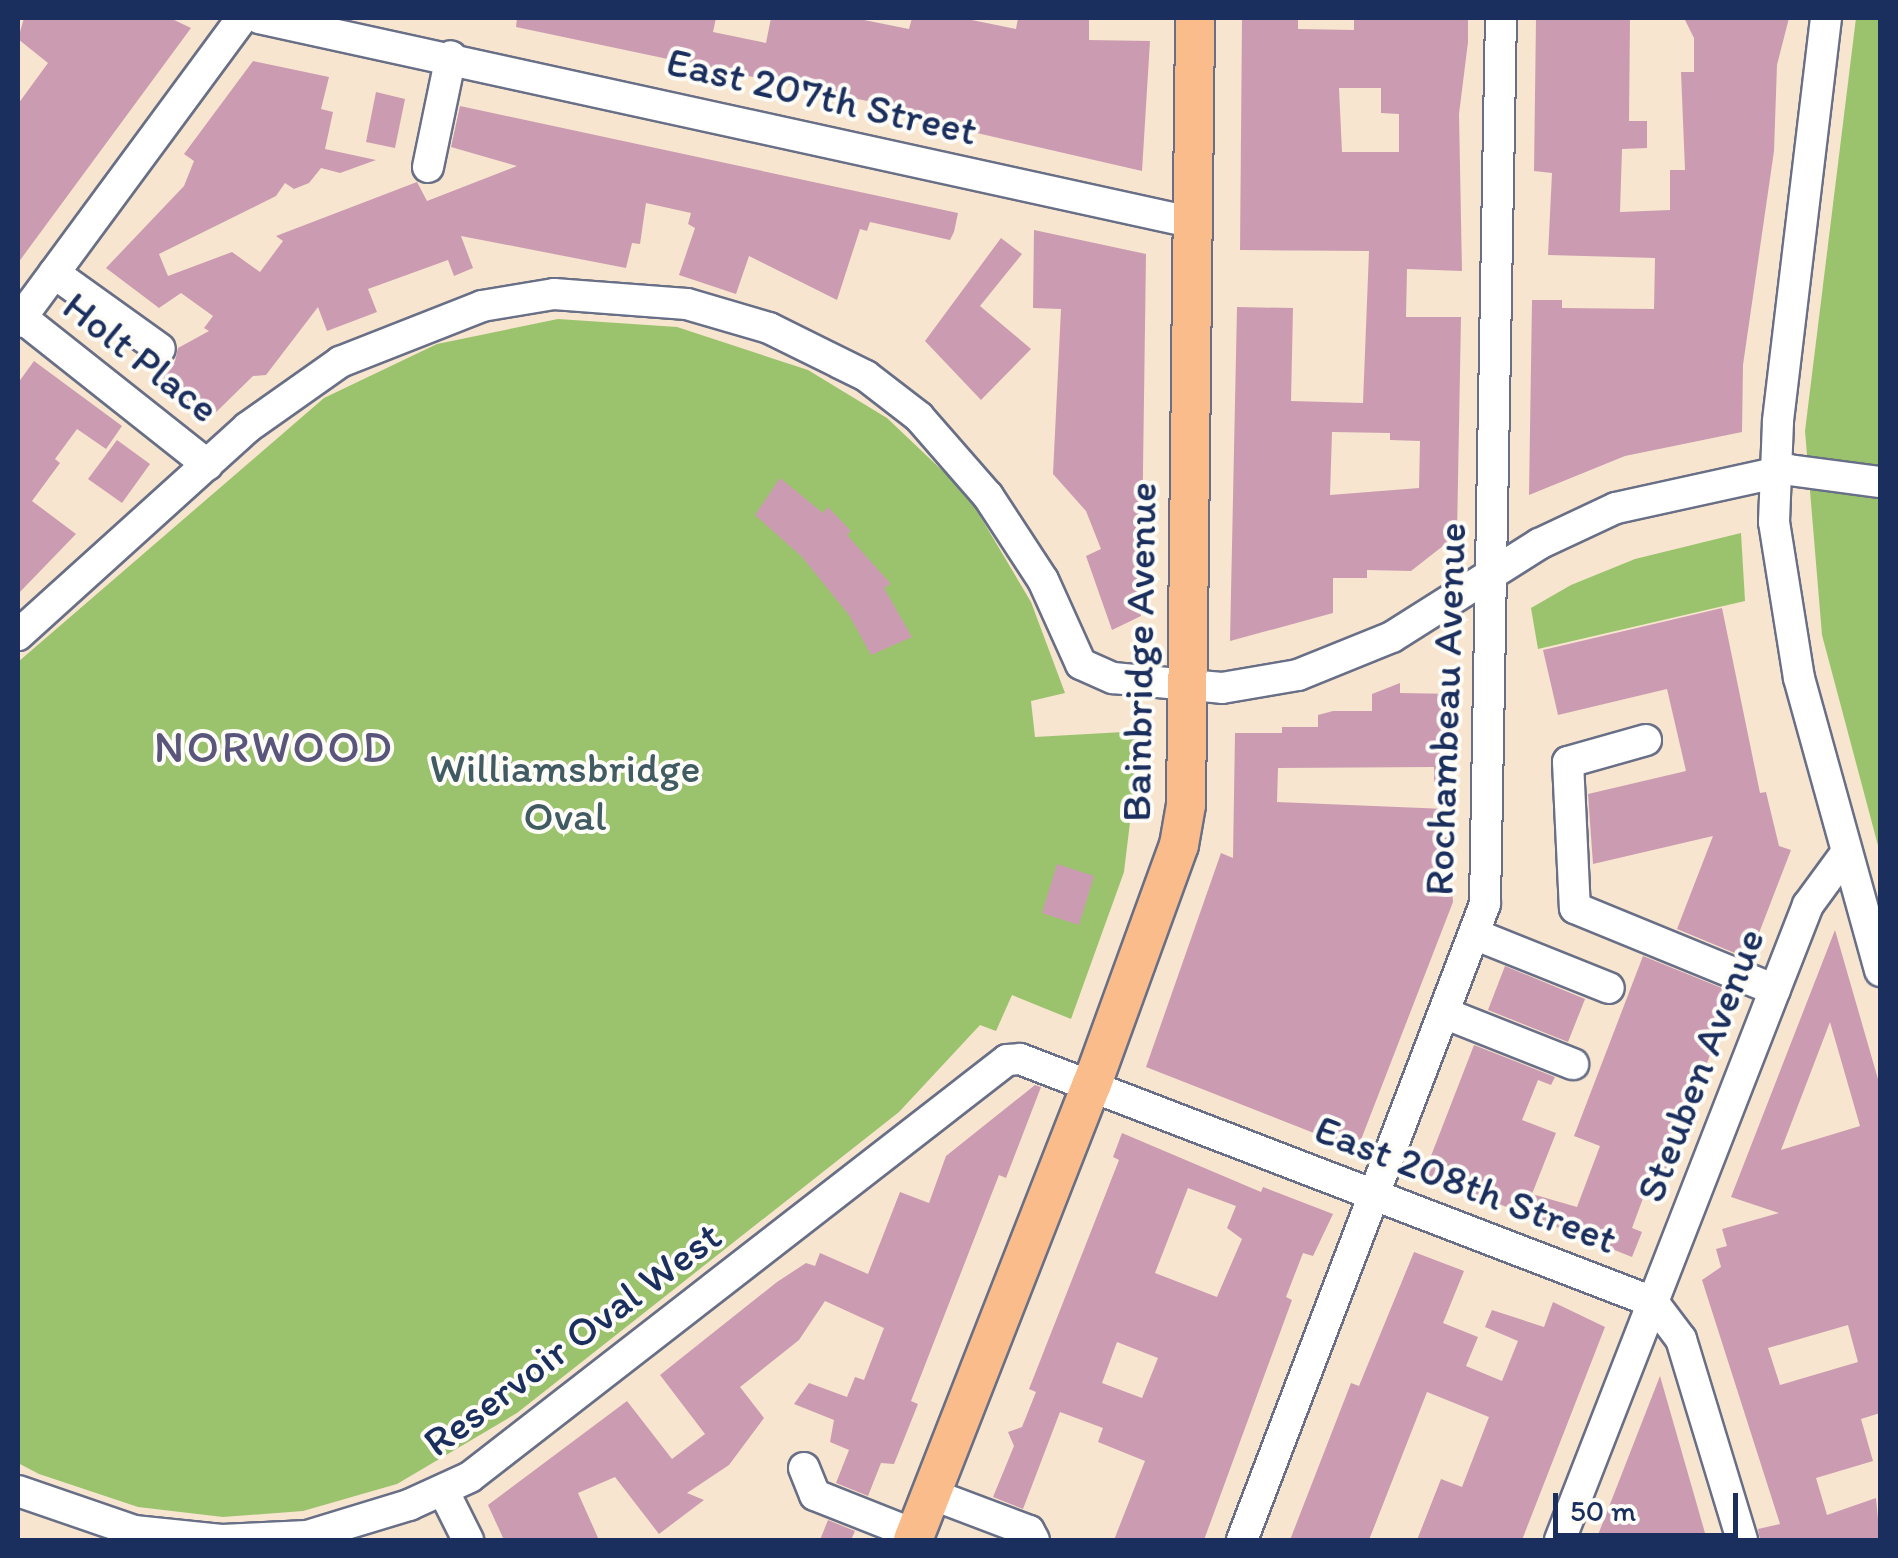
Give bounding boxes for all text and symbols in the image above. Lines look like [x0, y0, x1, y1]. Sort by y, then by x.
street label: East 207th Street [663, 36, 981, 156]
street label: Holt Place [53, 280, 229, 434]
street label: Bainbridge Avenue [1111, 483, 1167, 821]
street label: Rochambeau Avenue [1413, 522, 1477, 896]
district label: NORWOOD [153, 720, 395, 774]
park label: Williamsbridge Oval [430, 743, 700, 841]
street label: Steuben Avenue [1625, 921, 1775, 1209]
street label: East 208th Street [1309, 1104, 1623, 1264]
street label: Reservoir Oval West [413, 1211, 731, 1467]
scale bar [1558, 1473, 1743, 1535]
text: 50 m [1570, 1492, 1636, 1529]

